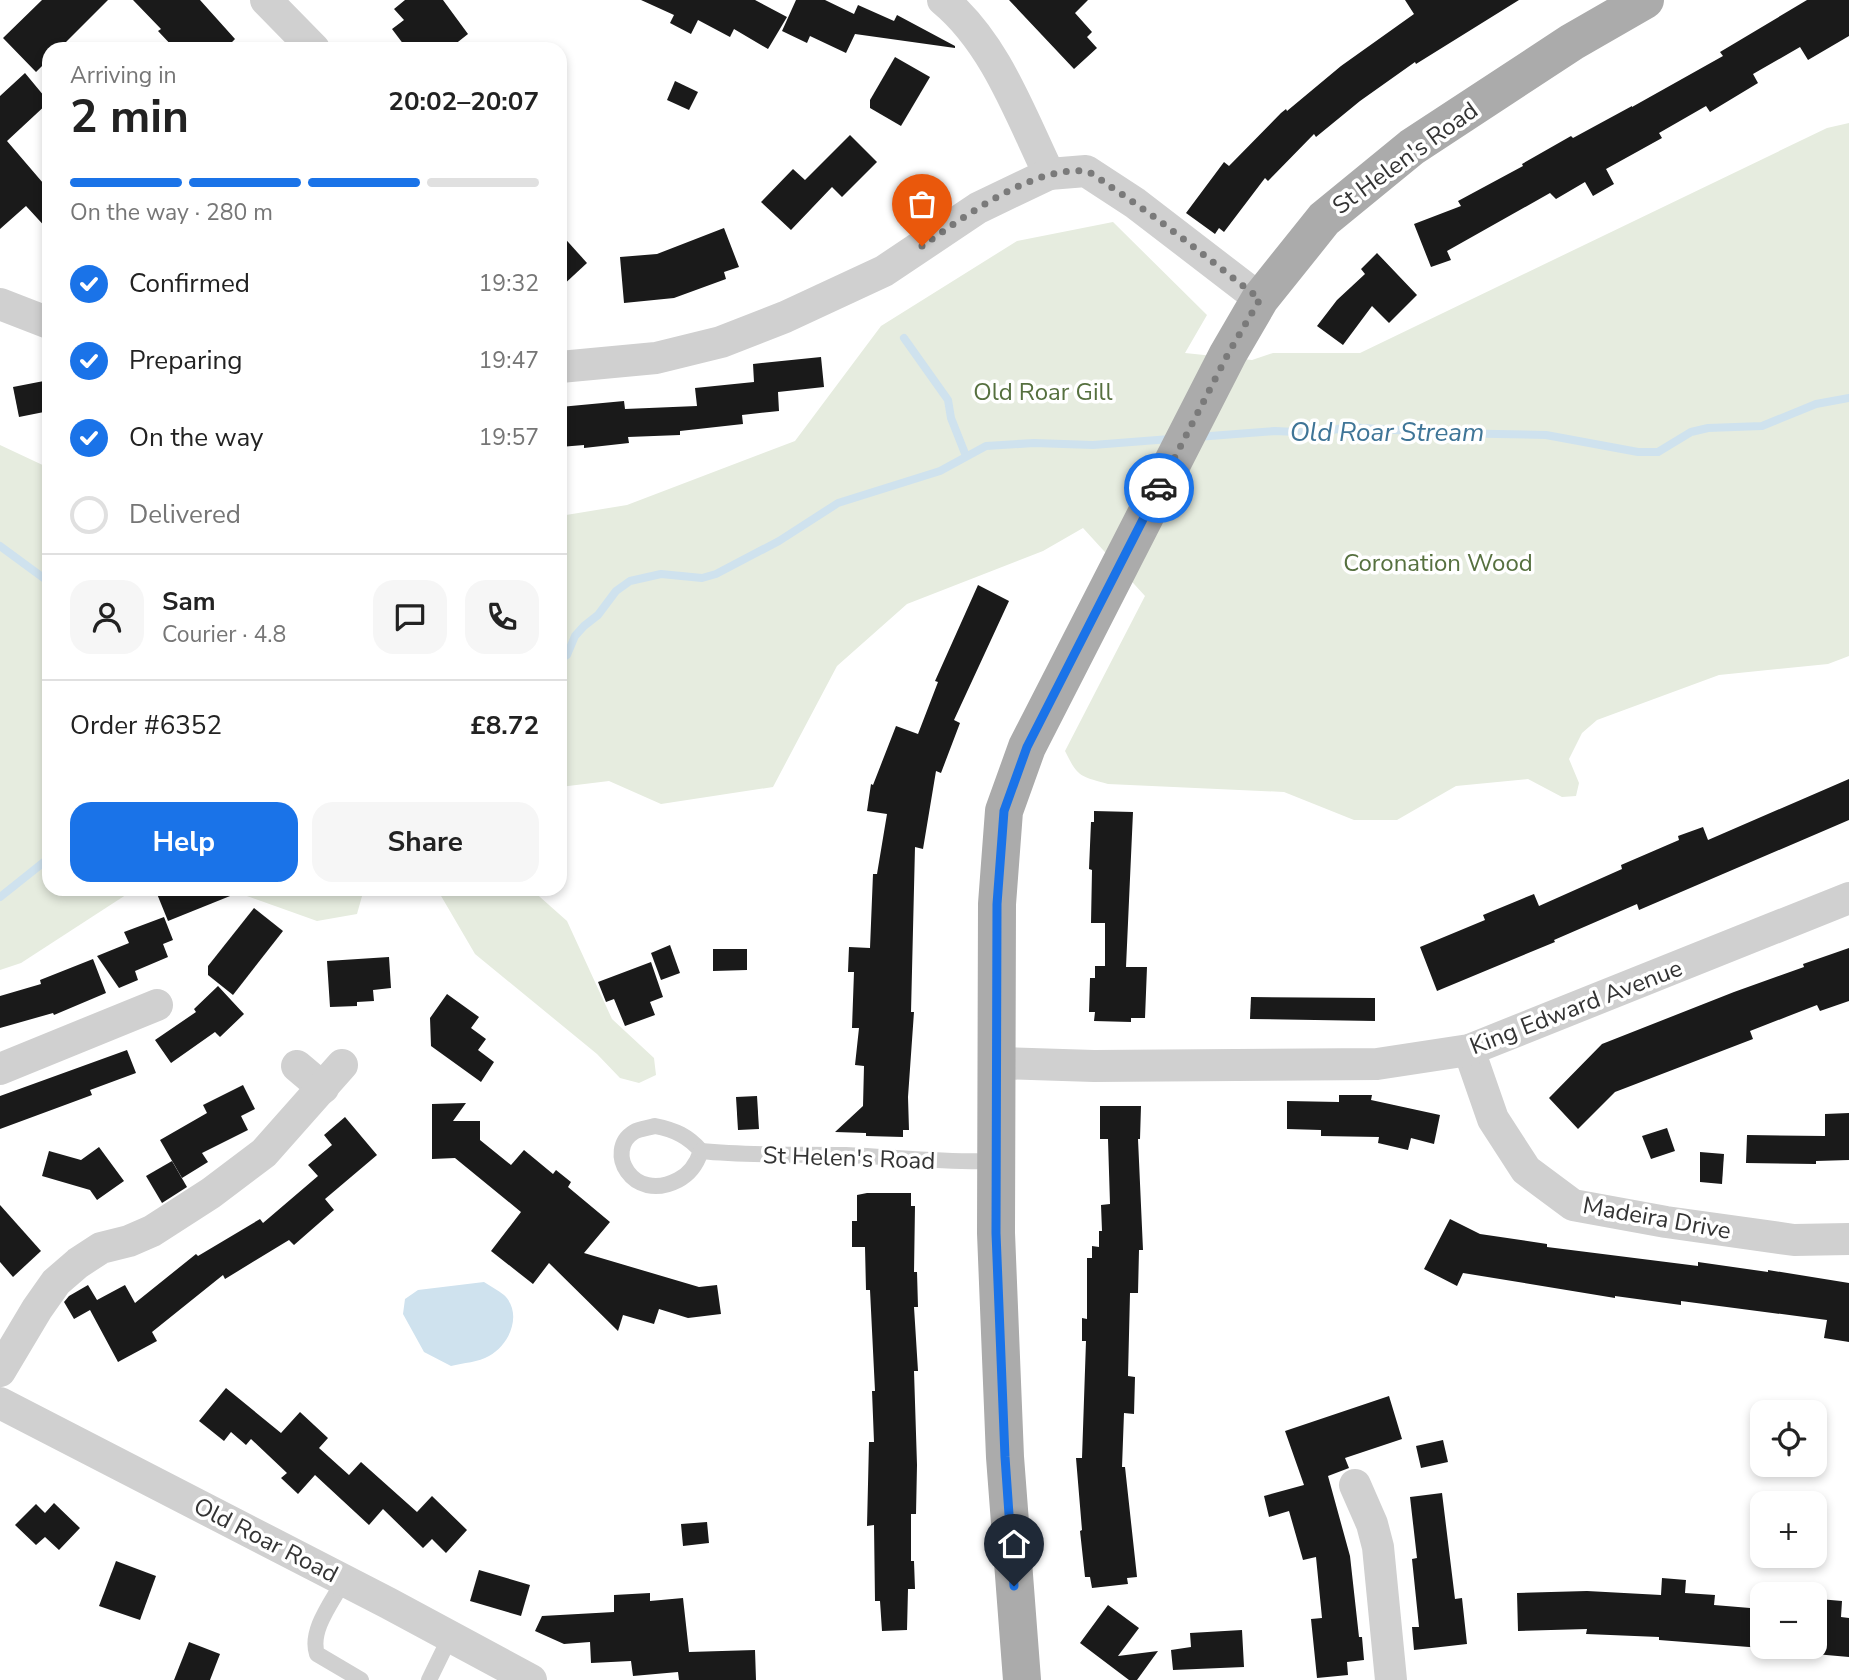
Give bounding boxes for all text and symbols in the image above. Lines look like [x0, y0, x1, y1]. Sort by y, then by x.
text: Arriving in [70, 60, 177, 91]
text: 20:02–20:07 [388, 84, 539, 119]
text: 2 min [70, 85, 189, 148]
street label: St Helen's Road [1326, 94, 1484, 222]
pin [892, 174, 952, 246]
icon: bag [903, 185, 941, 223]
text: On the way · 280 m [70, 197, 273, 228]
icon: check [70, 265, 108, 303]
text: Confirmed [129, 266, 250, 301]
text: 19:32 [479, 268, 539, 299]
icon: check [70, 342, 108, 380]
text: Preparing [129, 343, 242, 378]
text: 19:47 [479, 345, 539, 376]
park label: Old Roar Gill [973, 376, 1113, 408]
water label: Old Roar Stream [1290, 415, 1484, 450]
icon: check [70, 419, 108, 457]
text: On the way [129, 420, 263, 455]
text: 19:57 [479, 422, 539, 453]
courier [1124, 453, 1194, 523]
icon: car [1140, 469, 1178, 507]
text: Delivered [129, 497, 241, 532]
park label: Coronation Wood [1343, 547, 1533, 579]
button: person [70, 580, 144, 654]
button: chat [373, 580, 447, 654]
button: phone [465, 580, 539, 654]
text: Sam [162, 584, 215, 619]
text: Courier · 4.8 [162, 619, 286, 650]
text: Order #6352 [70, 708, 222, 743]
text: £8.72 [470, 708, 539, 743]
button: Help [70, 802, 298, 882]
button: Share [312, 802, 539, 882]
street label: King Edward Avenue [1465, 952, 1687, 1062]
street label: St Helen's Road [762, 1139, 936, 1177]
street label: Madeira Drive [1580, 1189, 1734, 1247]
map controls [1750, 1400, 1827, 1659]
button: locate [1750, 1400, 1827, 1477]
street label: Old Roar Road [188, 1490, 344, 1590]
button: + [1750, 1491, 1827, 1568]
pin [984, 1514, 1044, 1586]
icon: home [995, 1525, 1033, 1563]
button: − [1750, 1582, 1827, 1659]

